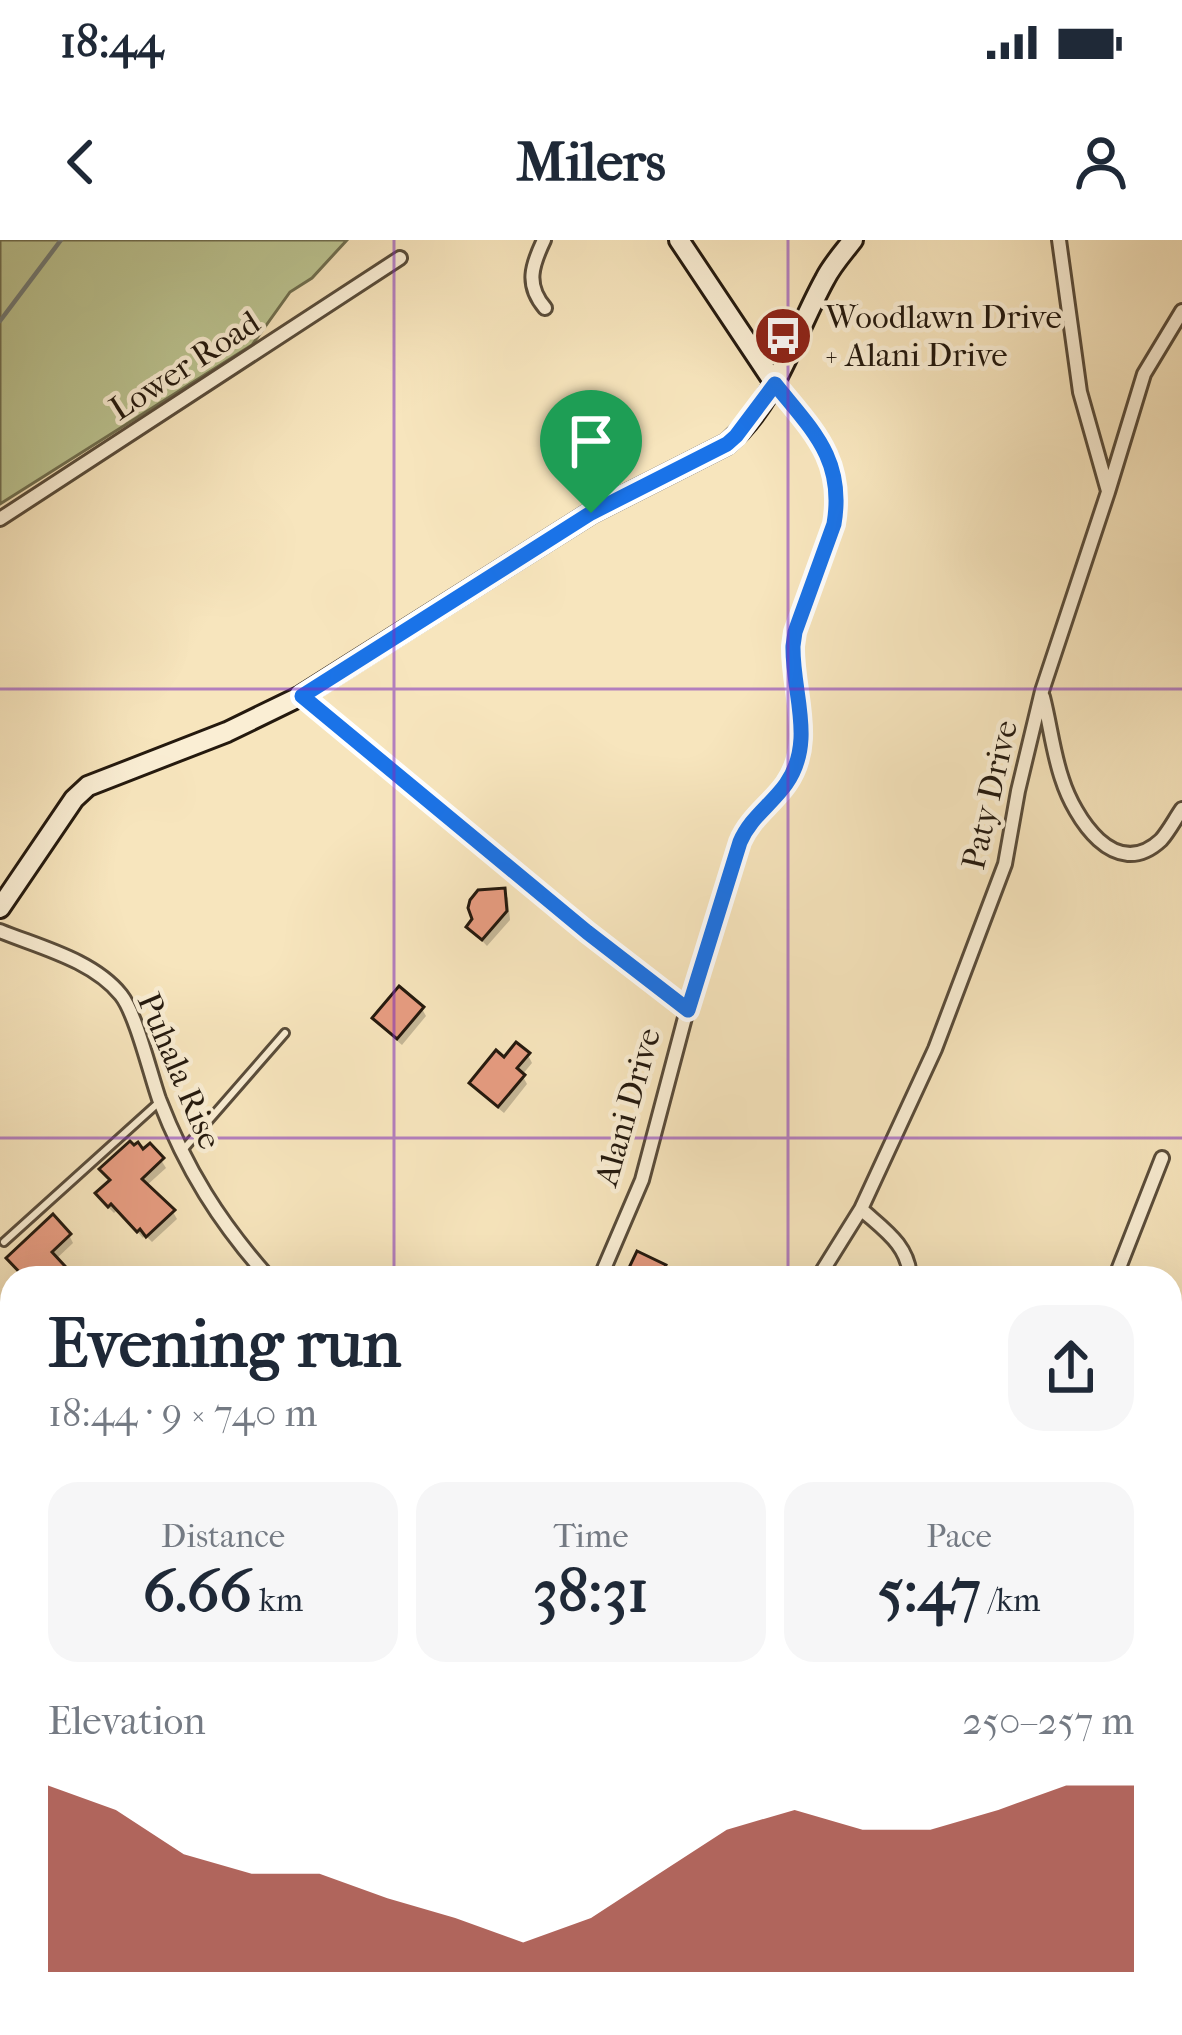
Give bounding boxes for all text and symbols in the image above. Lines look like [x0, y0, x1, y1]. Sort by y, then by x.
text: 18:44 [60, 16, 163, 69]
icon: back [48, 129, 114, 195]
icon: person [1068, 129, 1134, 195]
text: Milers [516, 131, 666, 194]
place label: Woodlawn Drive + Alani Drive [824, 298, 1062, 375]
street label: Lower Road [103, 303, 268, 429]
bus stop icon: Woodlawn Drive + Alani Drive [752, 305, 814, 367]
pin [540, 390, 642, 513]
icon: arrive [558, 408, 624, 474]
street label: Paty Drive [954, 717, 1026, 873]
street label: Puhala Rise [129, 987, 229, 1155]
street label: Alani Drive [586, 1024, 669, 1192]
button: share [1008, 1305, 1134, 1431]
text: Evening run [48, 1306, 401, 1383]
text: 18:44 · 9 × 740 m [48, 1390, 317, 1436]
text: Distance [161, 1517, 285, 1556]
text: Time [554, 1517, 629, 1556]
text: Pace [926, 1517, 992, 1556]
text: 6.66 [143, 1556, 252, 1627]
text: 38:31 [533, 1556, 649, 1627]
text: 5:47 [878, 1556, 981, 1627]
text: km [252, 1581, 303, 1620]
text: /km [981, 1581, 1040, 1620]
text: Elevation [48, 1698, 206, 1744]
text: 250–257 m [962, 1698, 1134, 1744]

